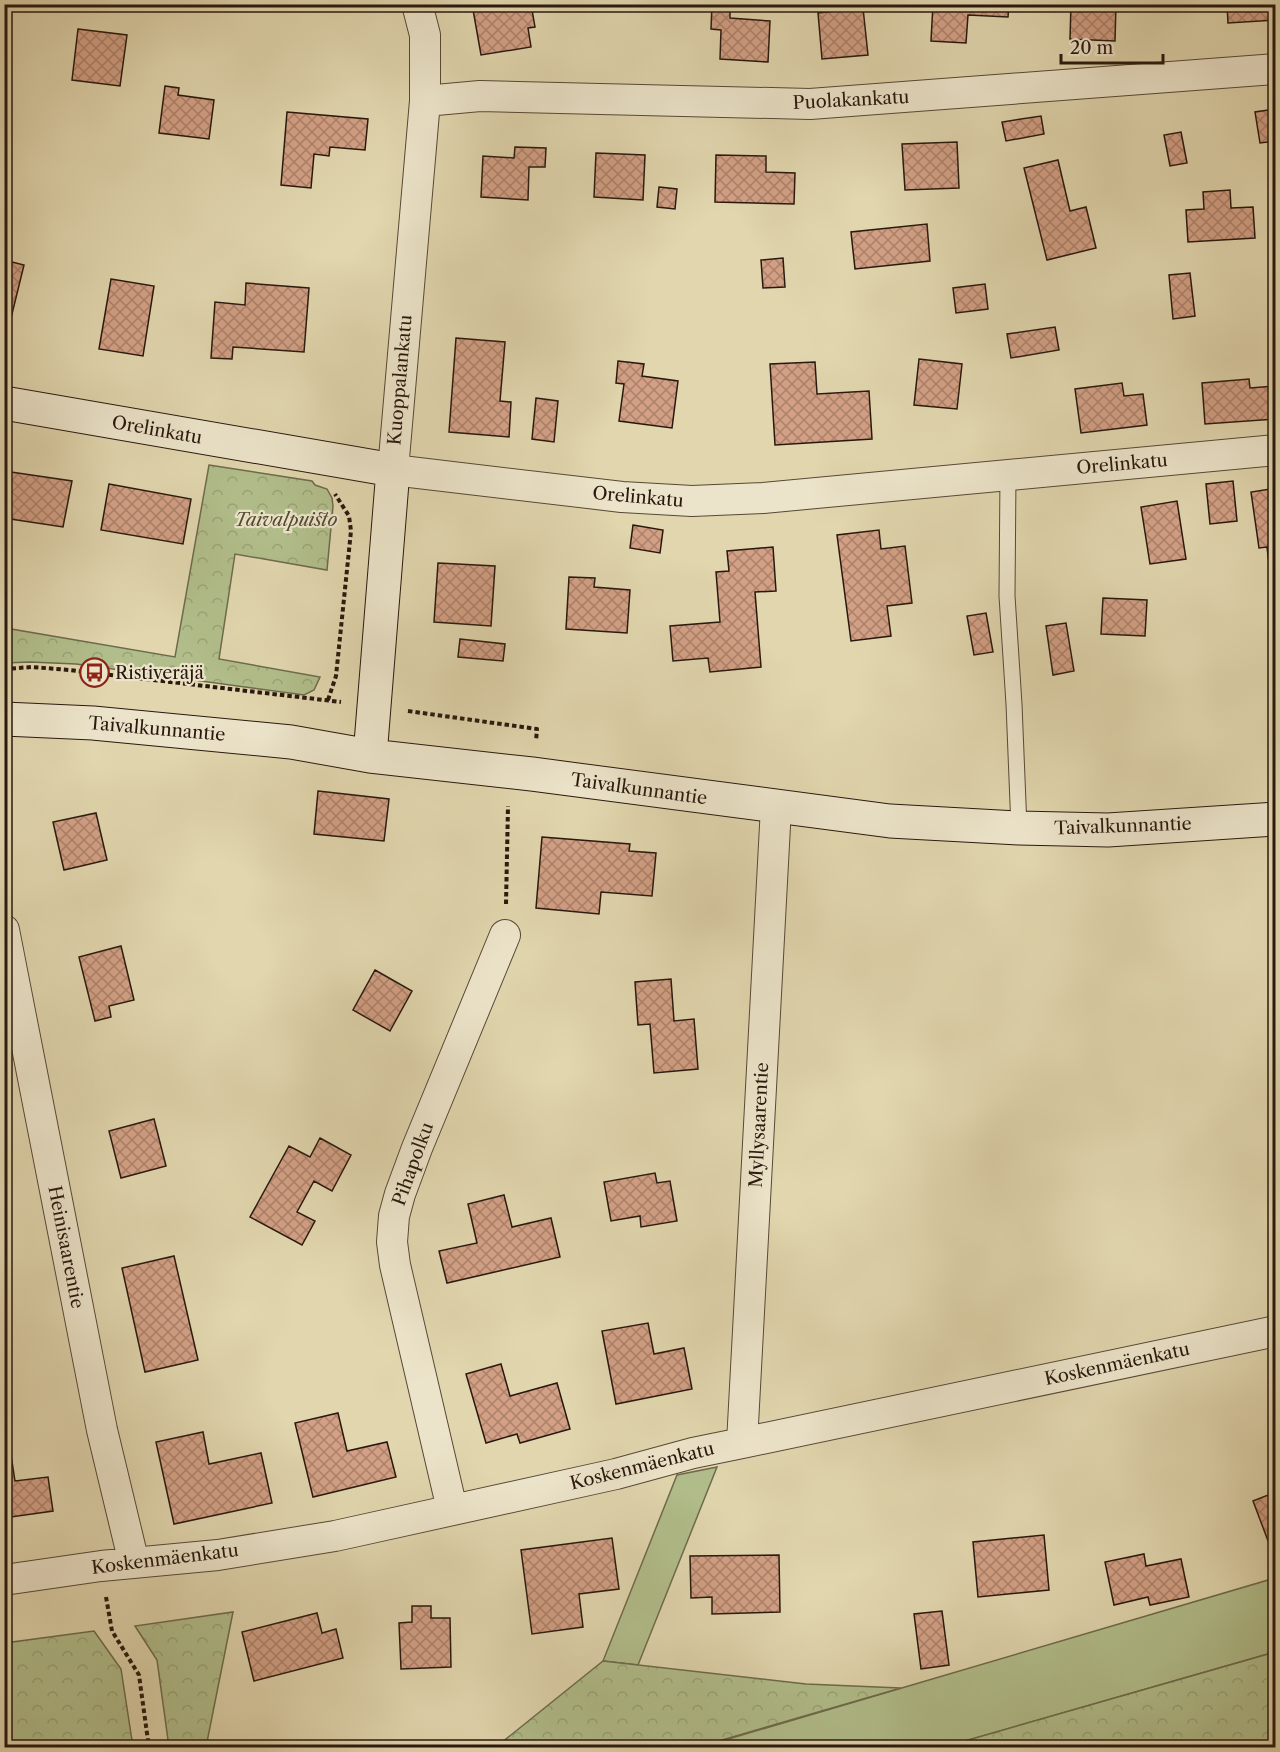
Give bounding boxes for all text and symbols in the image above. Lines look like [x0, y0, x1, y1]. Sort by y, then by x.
scale bar [1061, 27, 1163, 65]
text: 20 m [1070, 37, 1114, 59]
street label: Puolakankatu [792, 86, 910, 114]
street label: Kuoppalankatu [383, 314, 417, 446]
street label: Orelinkatu [110, 411, 204, 449]
street label: Orelinkatu [1075, 449, 1169, 479]
street label: Orelinkatu [591, 482, 685, 512]
park label: Taivalpuisto [235, 509, 337, 531]
bus stop icon: Ristiveräjä [78, 657, 110, 689]
place label: Ristiveräjä [115, 662, 204, 684]
street label: Taivalkunnantie [88, 712, 226, 746]
street label: Taivalkunnantie [569, 769, 709, 809]
street label: Taivalkunnantie [1054, 813, 1192, 839]
street label: Myllysaarentie [745, 1062, 773, 1188]
street label: Pihapolku [388, 1119, 438, 1209]
street label: Heinisaarentie [43, 1184, 89, 1310]
street label: Koskenmäenkatu [1042, 1338, 1192, 1390]
street label: Koskenmäenkatu [568, 1437, 716, 1495]
street label: Koskenmäenkatu [90, 1539, 240, 1579]

